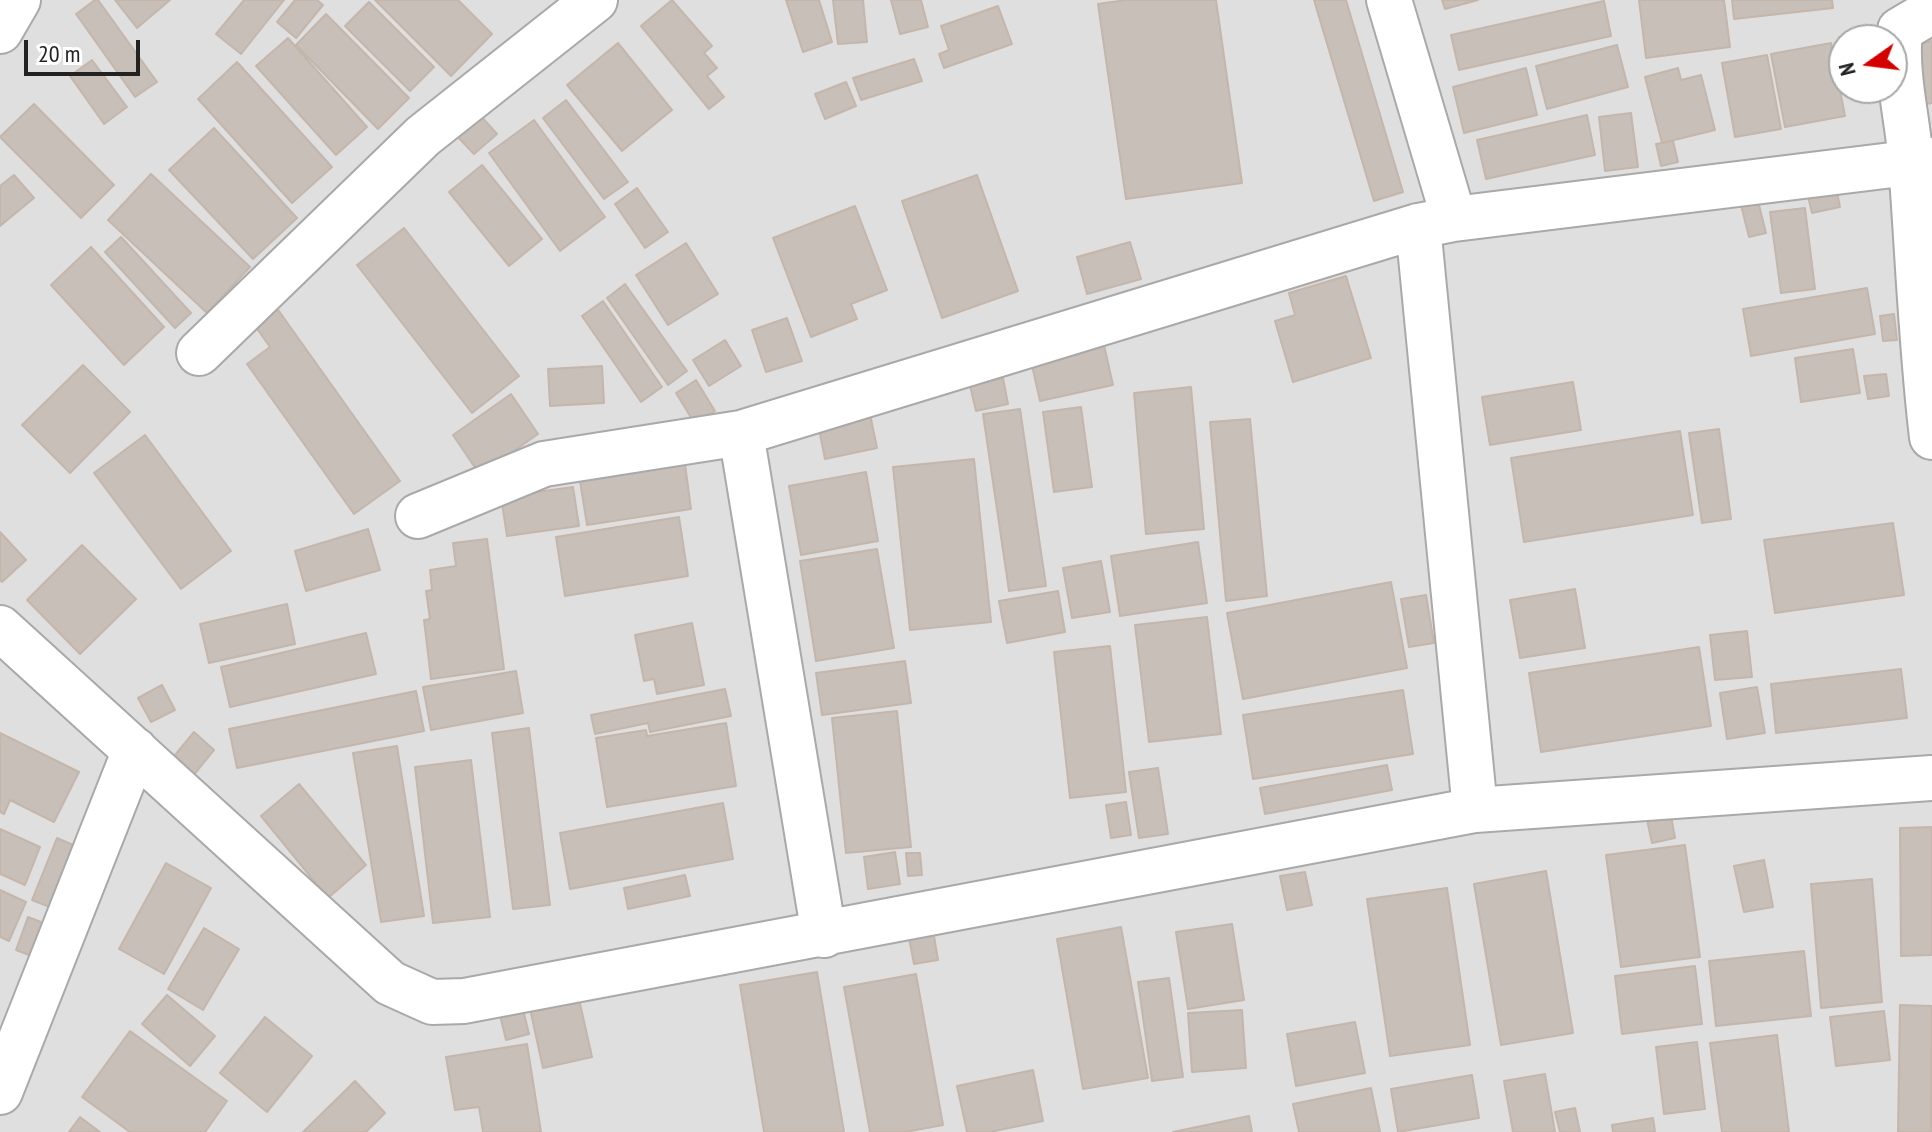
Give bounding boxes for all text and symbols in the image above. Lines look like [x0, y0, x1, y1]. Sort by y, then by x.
scale bar [28, 24, 144, 74]
north arrow [1828, 24, 1908, 104]
text: 20 m [38, 38, 80, 69]
text: N [1832, 60, 1862, 78]

